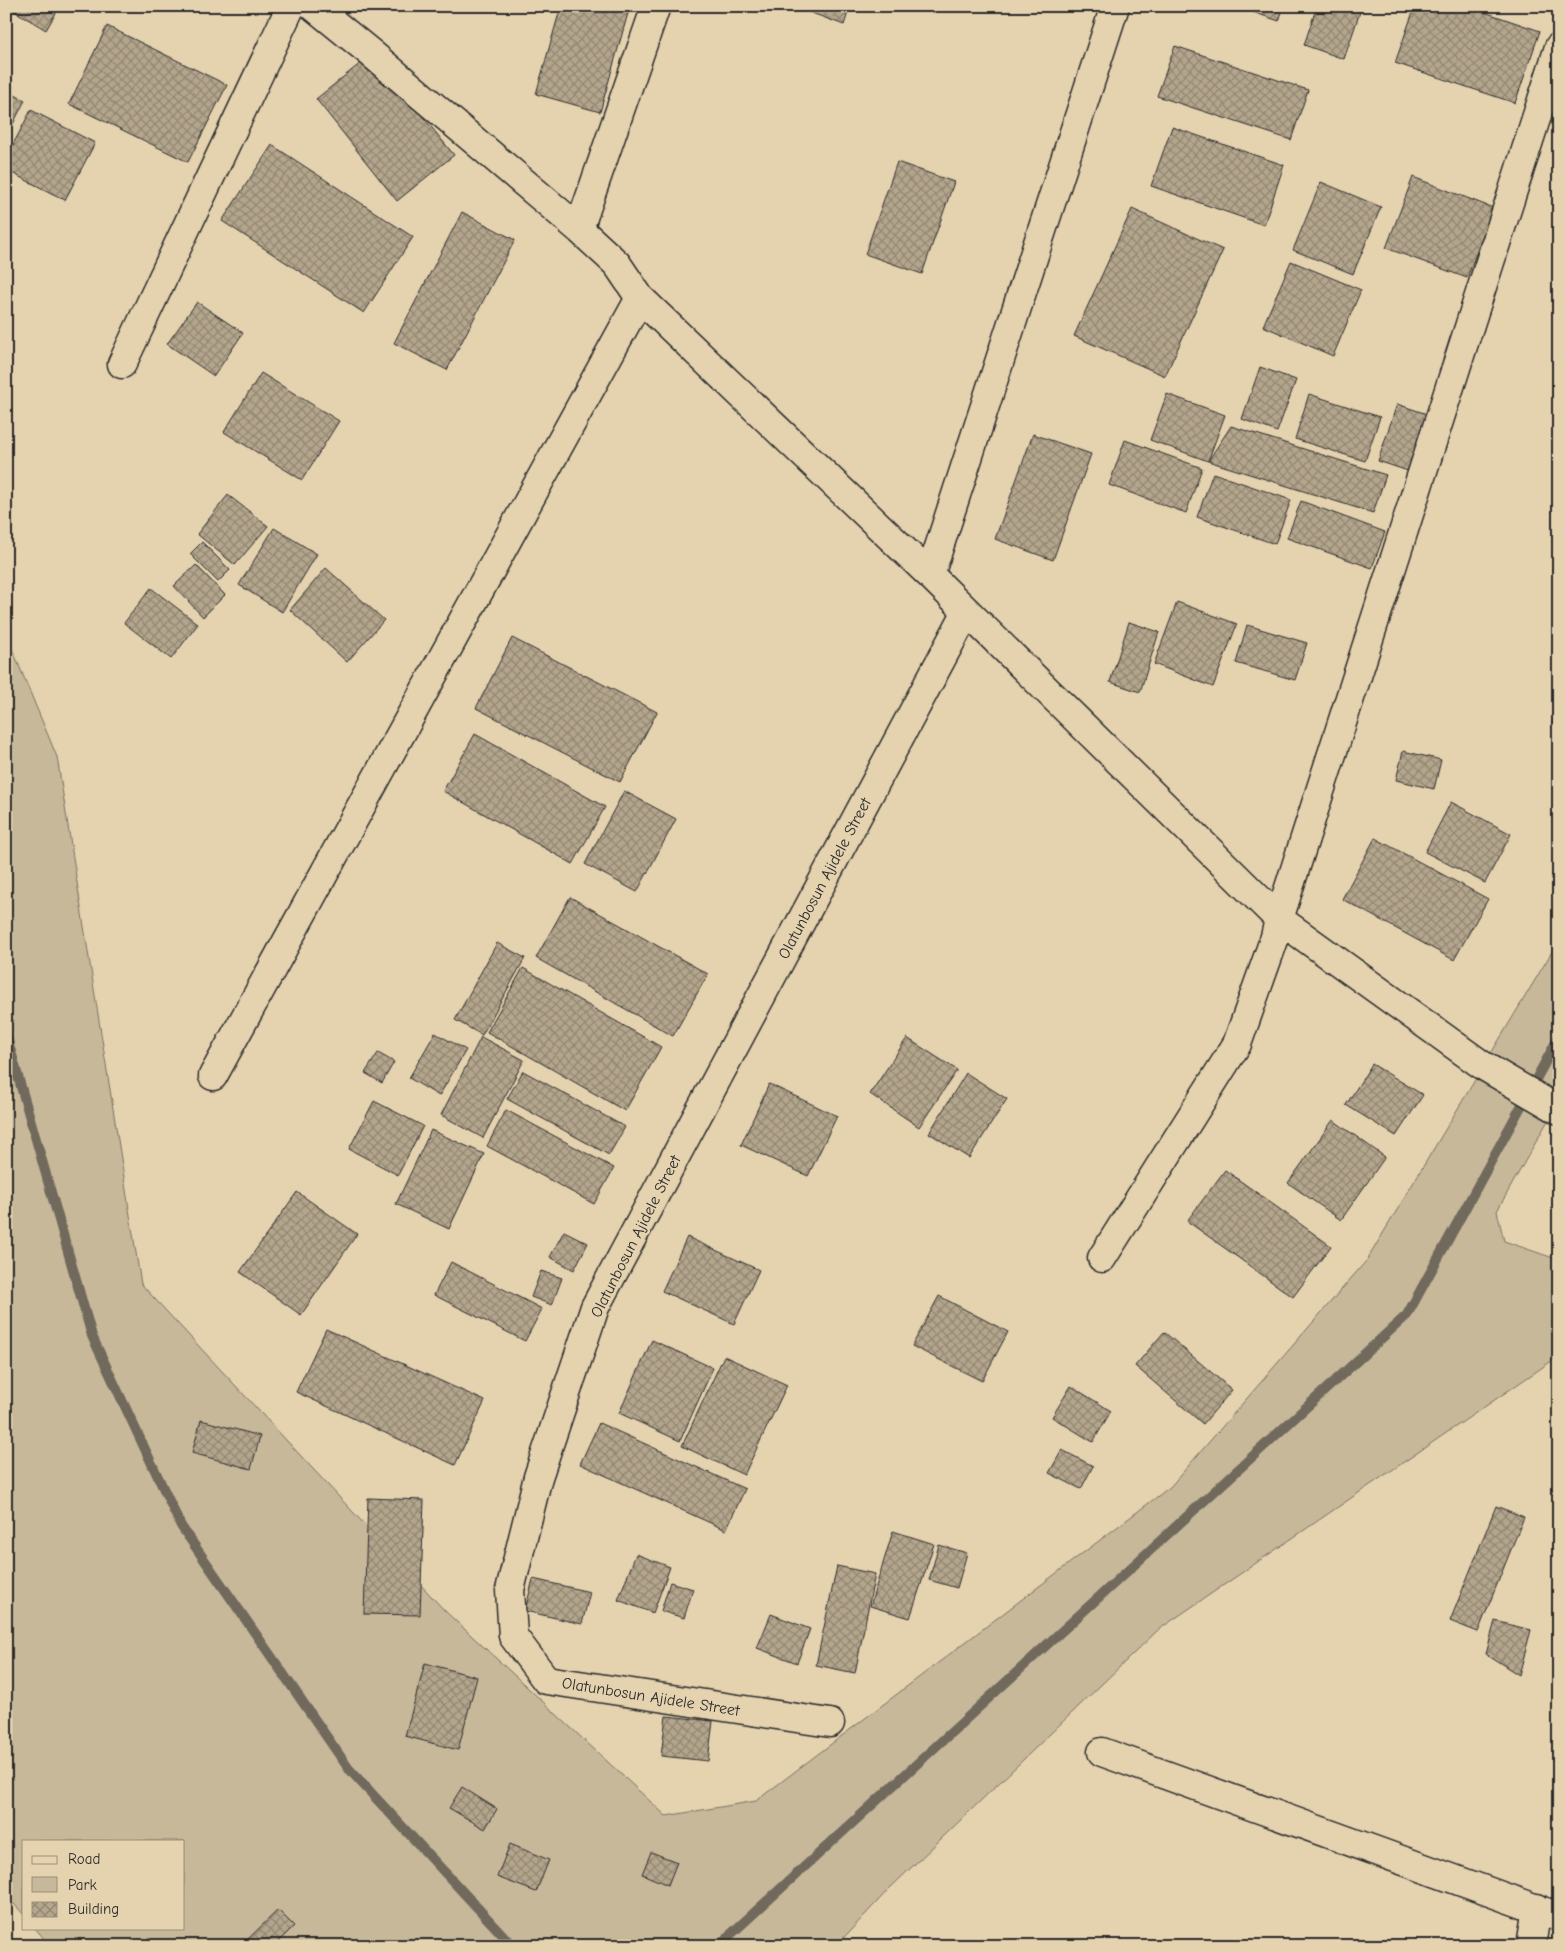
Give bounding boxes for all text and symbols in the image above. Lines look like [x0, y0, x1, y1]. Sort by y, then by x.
street label: Olatunbosun Ajidele Street [775, 795, 875, 962]
street label: Olatunbosun Ajidele Street [587, 1152, 685, 1321]
street label: Olatunbosun Ajidele Street [561, 1674, 741, 1720]
legend [22, 1840, 185, 1930]
text: Road [68, 1850, 100, 1868]
text: Park [68, 1876, 97, 1894]
text: Building [68, 1900, 119, 1918]

